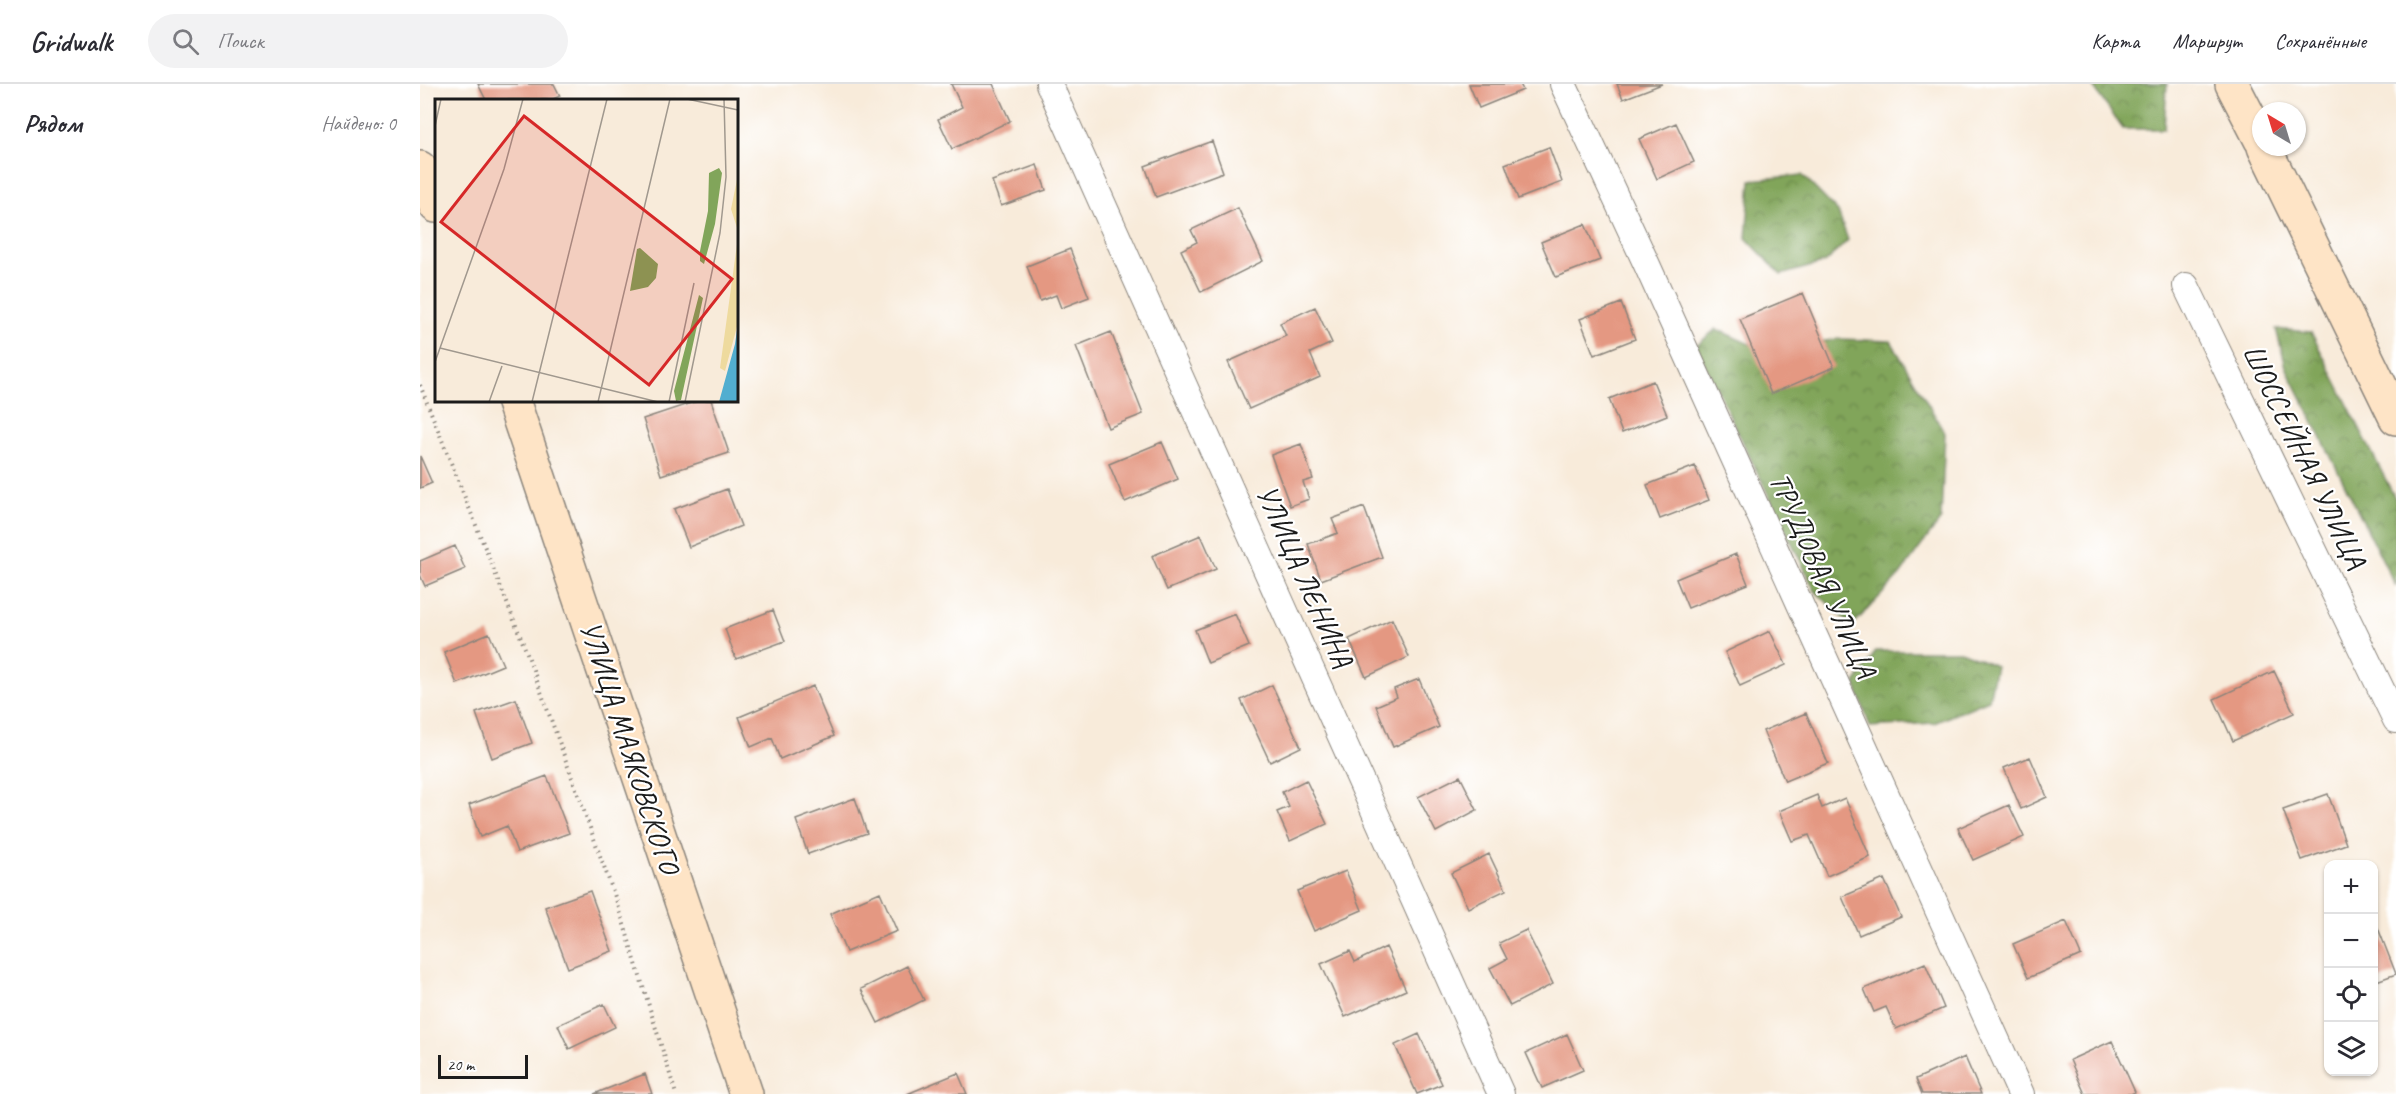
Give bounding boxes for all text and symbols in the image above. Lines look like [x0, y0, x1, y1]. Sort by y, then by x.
search box [148, 14, 568, 68]
text: Gridwalk [30, 24, 112, 59]
icon: search [169, 25, 202, 58]
text: Поиск [217, 27, 264, 55]
text: Карта [2091, 28, 2140, 54]
text: Маршрут [2173, 28, 2242, 54]
text: Сохранённые [2275, 28, 2366, 54]
inset map [435, 99, 738, 402]
north arrow [2252, 102, 2306, 156]
text: Рядом [24, 107, 82, 140]
text: Найдено: 0 [321, 111, 396, 136]
street label: ШОССЕЙНАЯ УЛИЦА [2234, 338, 2376, 575]
street label: ТРУДОВАЯ УЛИЦА [1761, 467, 1886, 685]
street label: УЛИЦА ЛЕНИНА [1248, 479, 1363, 674]
street label: УЛИЦА МАЯКОВСКОГО [571, 616, 690, 881]
map controls [2324, 860, 2378, 1076]
button: + [2324, 860, 2378, 914]
button: − [2324, 914, 2378, 968]
button: locate [2324, 968, 2378, 1022]
button: layers [2324, 1022, 2378, 1076]
scale bar [438, 1052, 528, 1080]
text: 20 m [447, 1055, 474, 1075]

